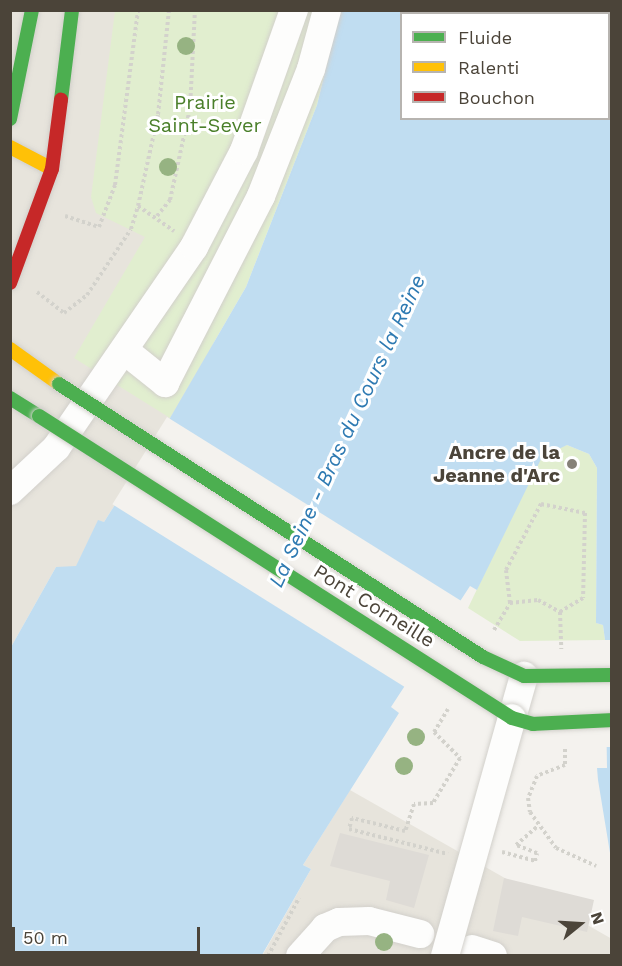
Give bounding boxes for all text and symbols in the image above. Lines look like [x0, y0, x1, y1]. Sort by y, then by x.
legend [400, 12, 610, 120]
text: Fluide [458, 27, 512, 48]
text: Ralenti [458, 57, 519, 78]
text: Bouchon [458, 87, 535, 108]
park label: Prairie Saint-Sever [148, 91, 262, 138]
water label: La Seine - Bras du Cours la Reine [263, 271, 431, 591]
place label: Ancre de la Jeanne d'Arc [433, 440, 560, 487]
marker: Ancre de la Jeanne d'Arc [565, 457, 579, 471]
street label: Pont Corneille [309, 559, 439, 653]
north arrow [550, 894, 610, 954]
text: N [587, 910, 608, 927]
scale bar [15, 915, 202, 953]
text: 50 m [23, 927, 68, 948]

